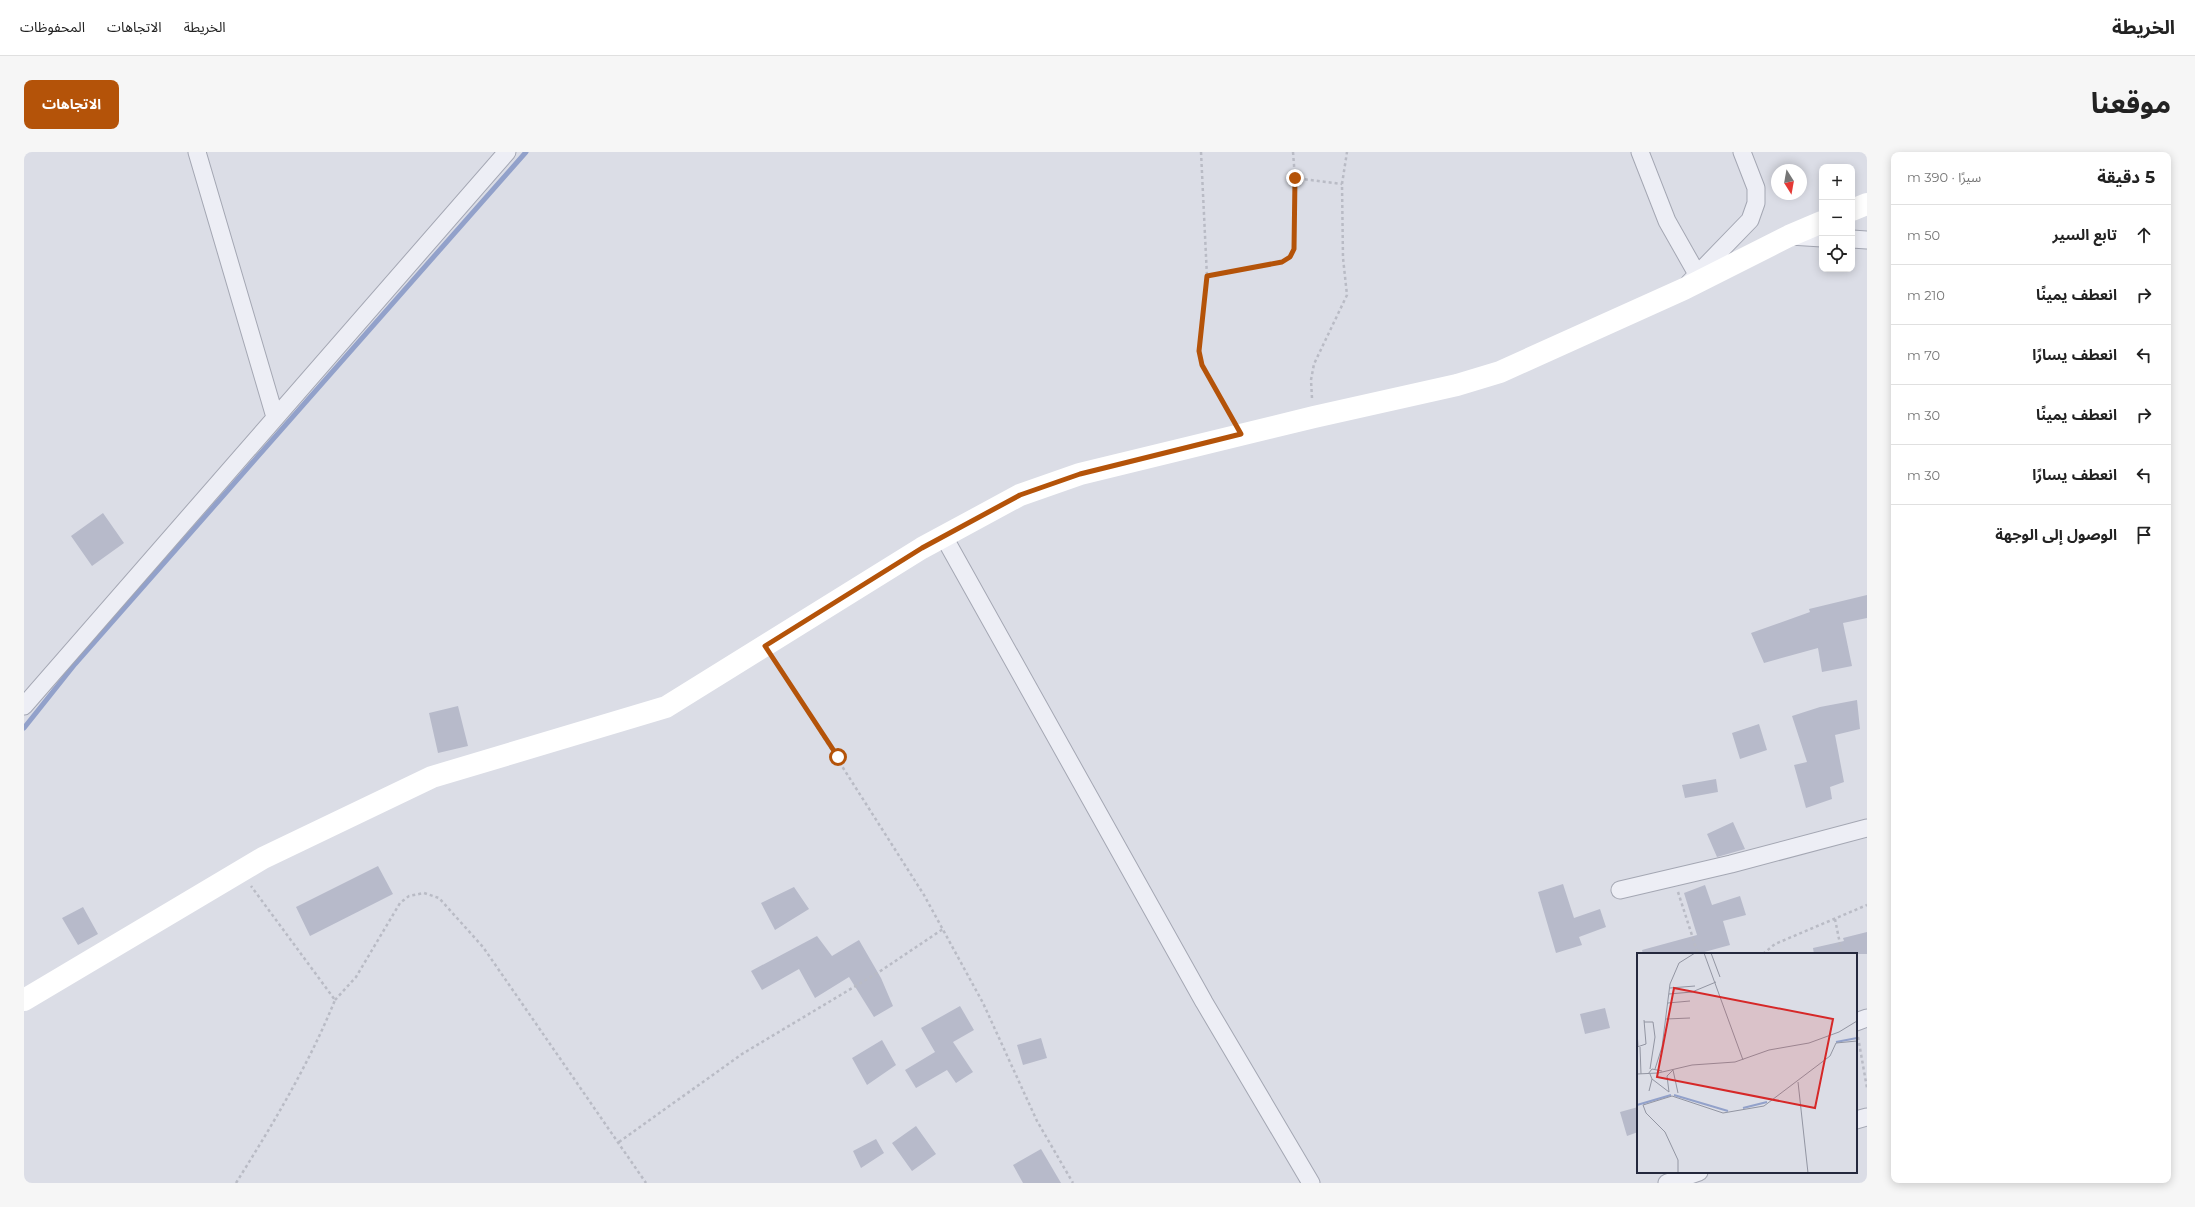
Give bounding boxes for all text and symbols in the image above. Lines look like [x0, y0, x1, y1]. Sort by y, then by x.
text: الخريطة [2112, 16, 2175, 39]
text: المحفوظات [20, 18, 85, 36]
text: الاتجاهات [107, 18, 162, 36]
text: الخريطة [184, 18, 226, 36]
button: الاتجاهات [24, 80, 119, 129]
text: موقعنا [2091, 86, 2171, 120]
north arrow [1771, 164, 1807, 200]
map controls [1819, 164, 1855, 272]
button: + [1819, 164, 1855, 200]
text: 5 دقيقة [2097, 167, 2155, 187]
route end [1286, 169, 1304, 187]
text: سيرًا · 390 m [1907, 169, 1981, 185]
button: − [1819, 200, 1855, 236]
icon: ahead [2133, 224, 2155, 246]
text: تابع السير [2053, 225, 2117, 244]
text: 50 m [1907, 227, 1940, 243]
button: locate [1819, 236, 1855, 272]
icon: right [2133, 284, 2155, 306]
text: انعطف يمينًا [2036, 285, 2117, 304]
text: 210 m [1907, 287, 1945, 303]
icon: left [2133, 344, 2155, 366]
text: انعطف يسارًا [2032, 345, 2117, 364]
text: 70 m [1907, 347, 1940, 363]
icon: right [2133, 404, 2155, 426]
text: انعطف يمينًا [2036, 405, 2117, 424]
text: 30 m [1907, 407, 1940, 423]
icon: left [2133, 464, 2155, 486]
text: انعطف يسارًا [2032, 465, 2117, 484]
text: 30 m [1907, 467, 1940, 483]
icon: arrive [2133, 524, 2155, 546]
text: الوصول إلى الوجهة [1995, 525, 2117, 544]
route start [829, 748, 847, 766]
inset map [1637, 953, 1857, 1173]

